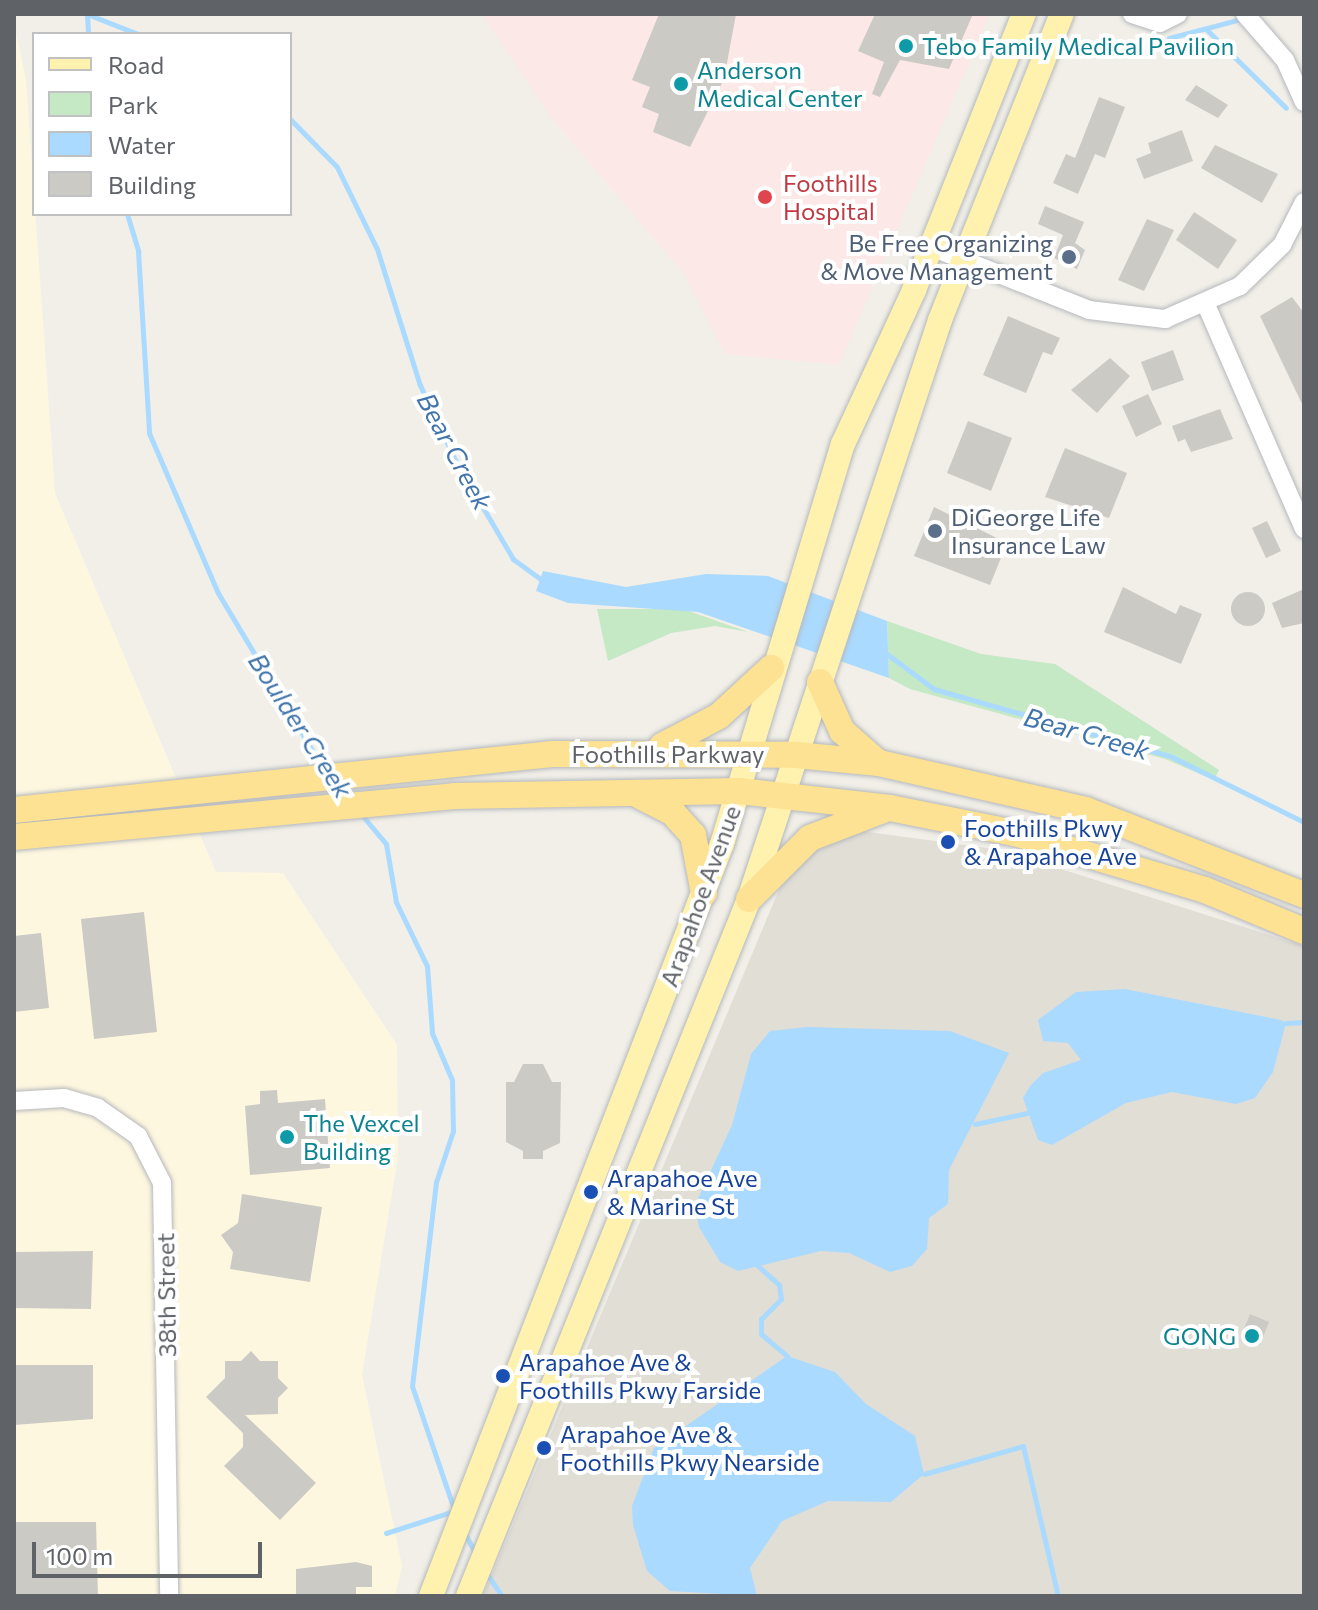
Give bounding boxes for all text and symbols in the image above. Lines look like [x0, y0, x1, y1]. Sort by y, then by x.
legend [32, 32, 292, 216]
place label: Tebo Family Medical Pavilion [922, 32, 1234, 60]
marker: Tebo Family Medical Pavilion [897, 37, 915, 55]
text: Road [108, 50, 164, 79]
place label: Anderson Medical Center [697, 56, 862, 112]
marker: Anderson Medical Center [672, 75, 690, 93]
text: Park [108, 90, 158, 119]
text: Water [108, 130, 176, 159]
place label: Foothills Hospital [783, 169, 878, 225]
text: Building [108, 170, 196, 199]
marker: Foothills Hospital [754, 186, 776, 208]
place label: Be Free Organizing & Move Management [821, 229, 1053, 285]
marker: Be Free Organizing & Move Management [1060, 248, 1078, 266]
water label: Bear Creek [411, 387, 499, 515]
place label: DiGeorge Life Insurance Law [951, 503, 1106, 559]
marker: DiGeorge Life Insurance Law [926, 522, 944, 540]
water label: Boulder Creek [242, 647, 360, 803]
water label: Bear Creek [1021, 700, 1153, 766]
street label: Foothills Parkway [571, 740, 765, 768]
street label: Arapahoe Avenue [654, 802, 746, 990]
place label: Foothills Pkwy & Arapahoe Ave [964, 814, 1137, 870]
marker: Foothills Pkwy & Arapahoe Ave [939, 833, 957, 851]
place label: The Vexcel Building [303, 1109, 420, 1165]
marker: The Vexcel Building [278, 1128, 296, 1146]
place label: Arapahoe Ave & Marine St [607, 1164, 758, 1220]
marker: Arapahoe Ave & Marine St [582, 1183, 600, 1201]
street label: 38th Street [151, 1233, 181, 1357]
place label: GONG [1163, 1322, 1236, 1350]
marker: GONG [1243, 1327, 1261, 1345]
place label: Arapahoe Ave & Foothills Pkwy Farside [519, 1348, 761, 1404]
marker: Arapahoe Ave & Foothills Pkwy Farside [494, 1367, 512, 1385]
place label: Arapahoe Ave & Foothills Pkwy Nearside [560, 1420, 820, 1476]
marker: Arapahoe Ave & Foothills Pkwy Nearside [535, 1439, 553, 1457]
scale bar [36, 1526, 266, 1576]
text: 100 m [46, 1541, 113, 1570]

